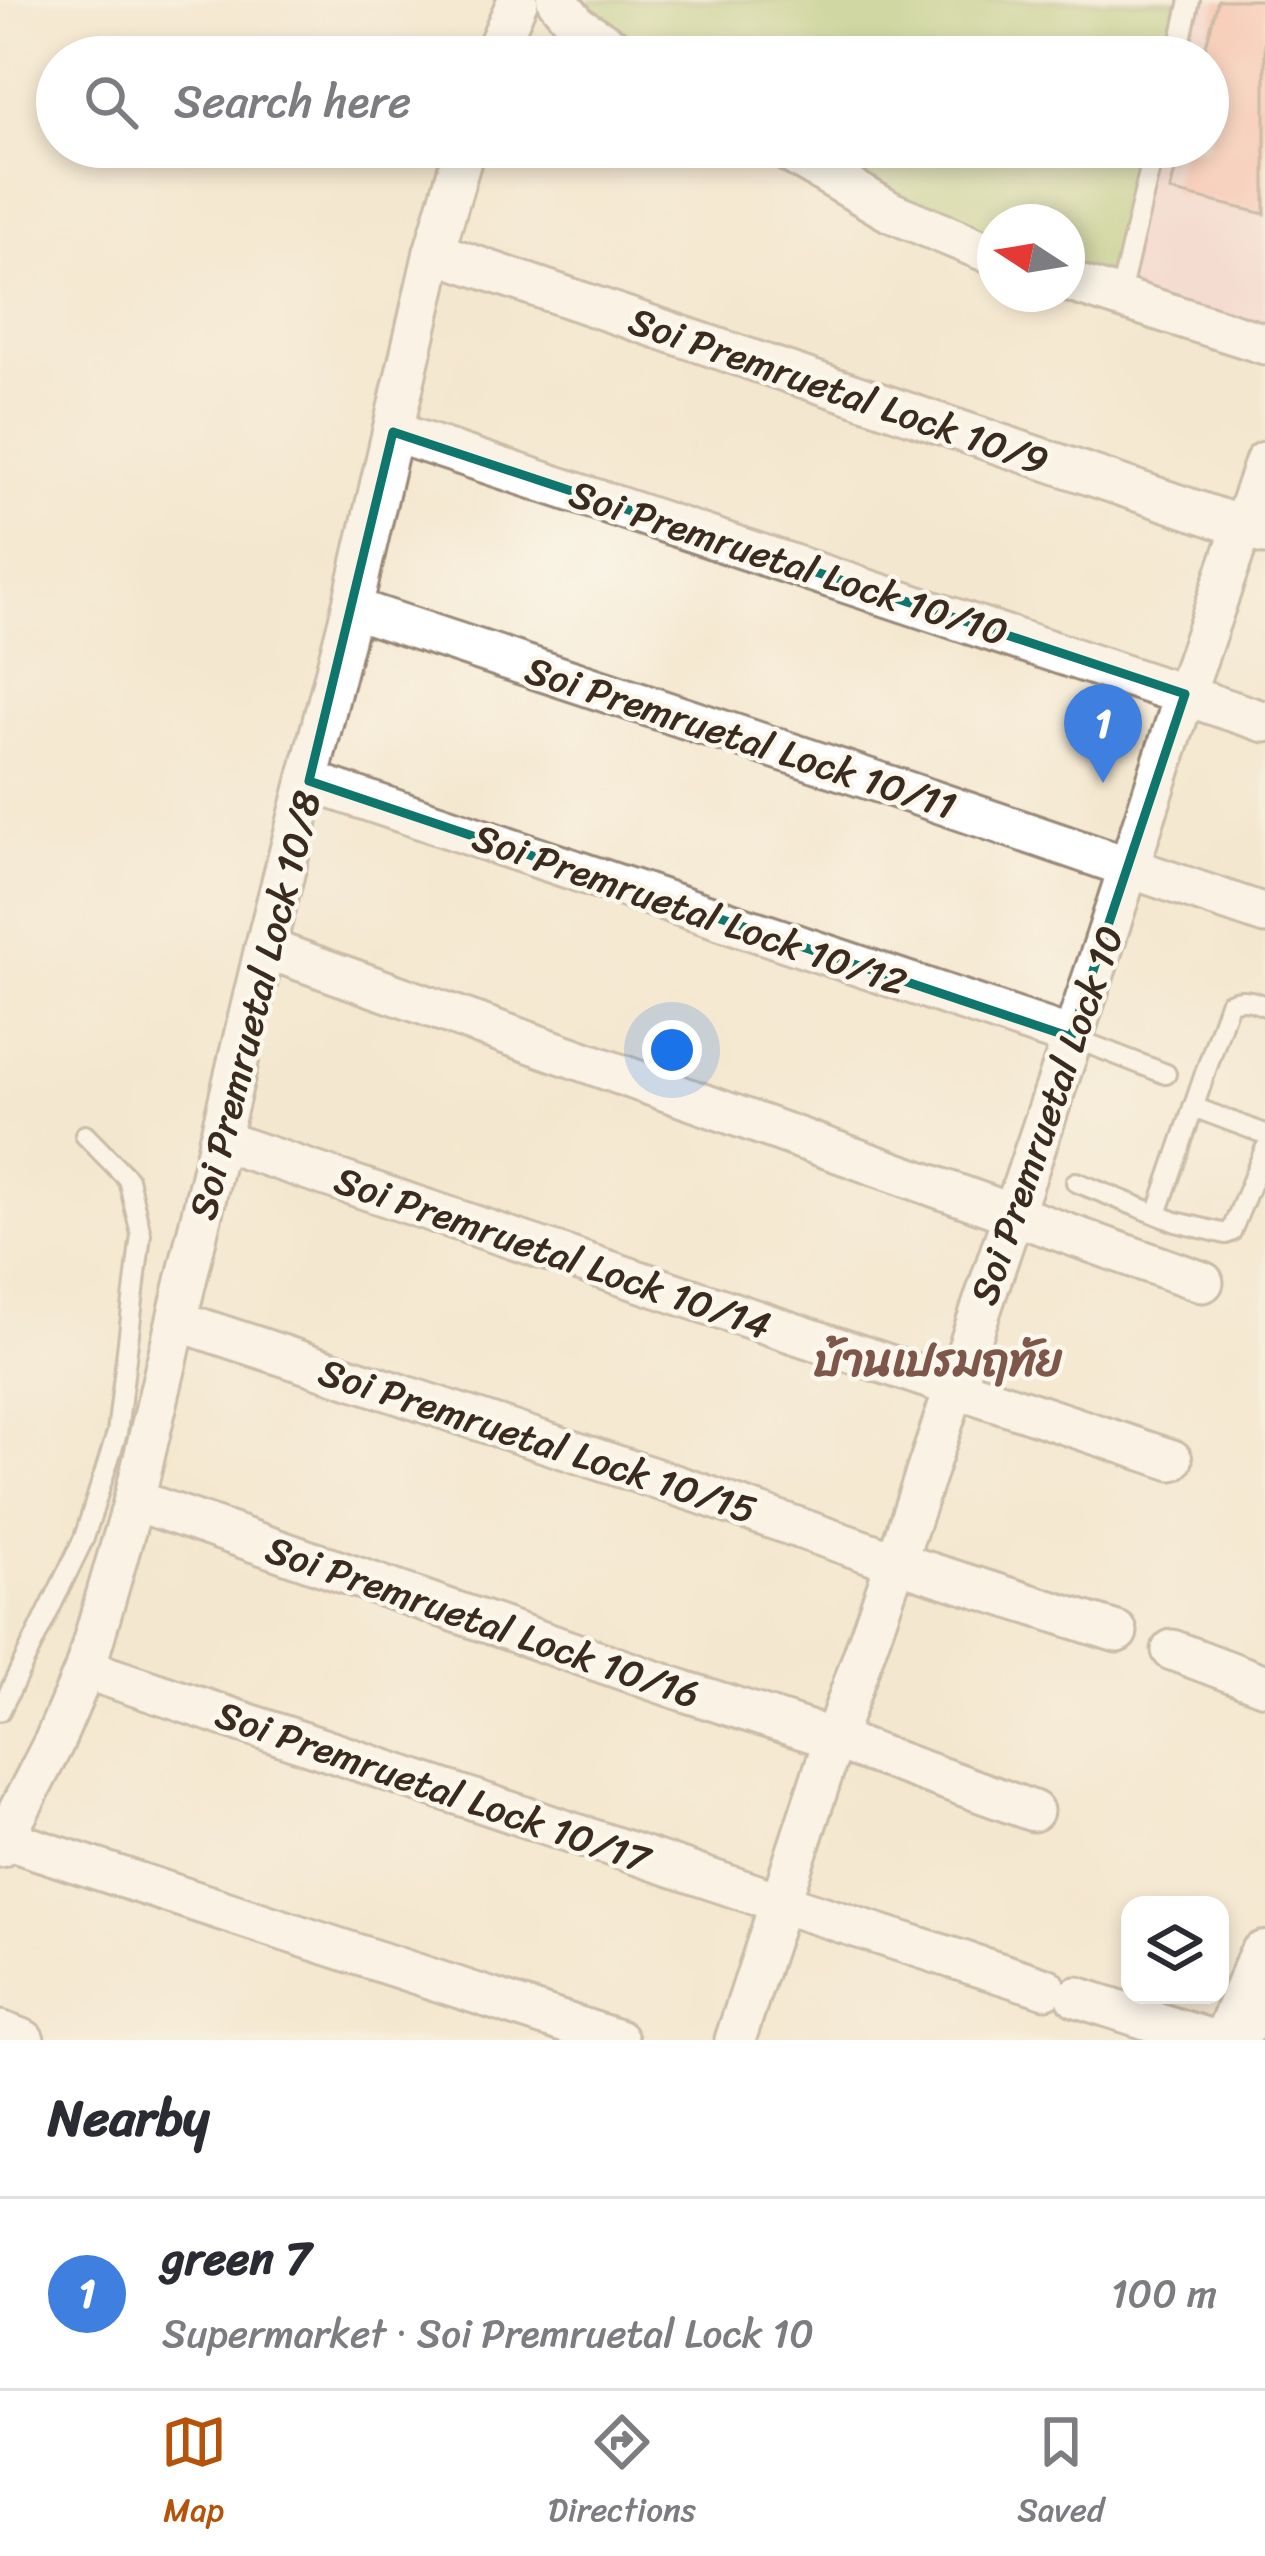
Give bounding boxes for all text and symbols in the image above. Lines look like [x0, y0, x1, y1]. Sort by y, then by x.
search box [36, 36, 1229, 168]
text: Search here [174, 62, 411, 142]
icon: search [78, 69, 144, 135]
north arrow [977, 204, 1085, 312]
street label: Soi Premruetal Lock 10/9 [619, 286, 1058, 495]
street label: Soi Premruetal Lock 10/10 [560, 459, 1017, 666]
street label: Soi Premruetal Lock 10/11 [516, 635, 965, 840]
pin: 1 [1064, 684, 1142, 783]
street label: Soi Premruetal Lock 10/8 [168, 783, 341, 1227]
street label: Soi Premruetal Lock 10/12 [463, 803, 917, 1016]
street label: Soi Premruetal Lock 10 [949, 916, 1144, 1314]
your location [642, 1020, 702, 1080]
street label: Soi Premruetal Lock 10/14 [325, 1145, 780, 1360]
district label: บ้านเปรมฤทัย [814, 1320, 1063, 1400]
street label: Soi Premruetal Lock 10/15 [310, 1337, 766, 1544]
street label: Soi Premruetal Lock 10/16 [256, 1515, 709, 1728]
street label: Soi Premruetal Lock 10/17 [206, 1680, 662, 1894]
map controls [1121, 1896, 1229, 2004]
button: layers [1121, 1896, 1229, 2004]
text: Nearby [48, 2073, 209, 2163]
text: green 7 [162, 2219, 311, 2299]
text: 1 [79, 2259, 95, 2328]
text: 100 m [1111, 2259, 1217, 2328]
text: Supermarket · Soi Premruetal Lock 10 [162, 2299, 814, 2368]
tab: Map [161, 2409, 227, 2539]
tab: Directions [548, 2409, 696, 2539]
tab: Saved [1017, 2409, 1104, 2539]

